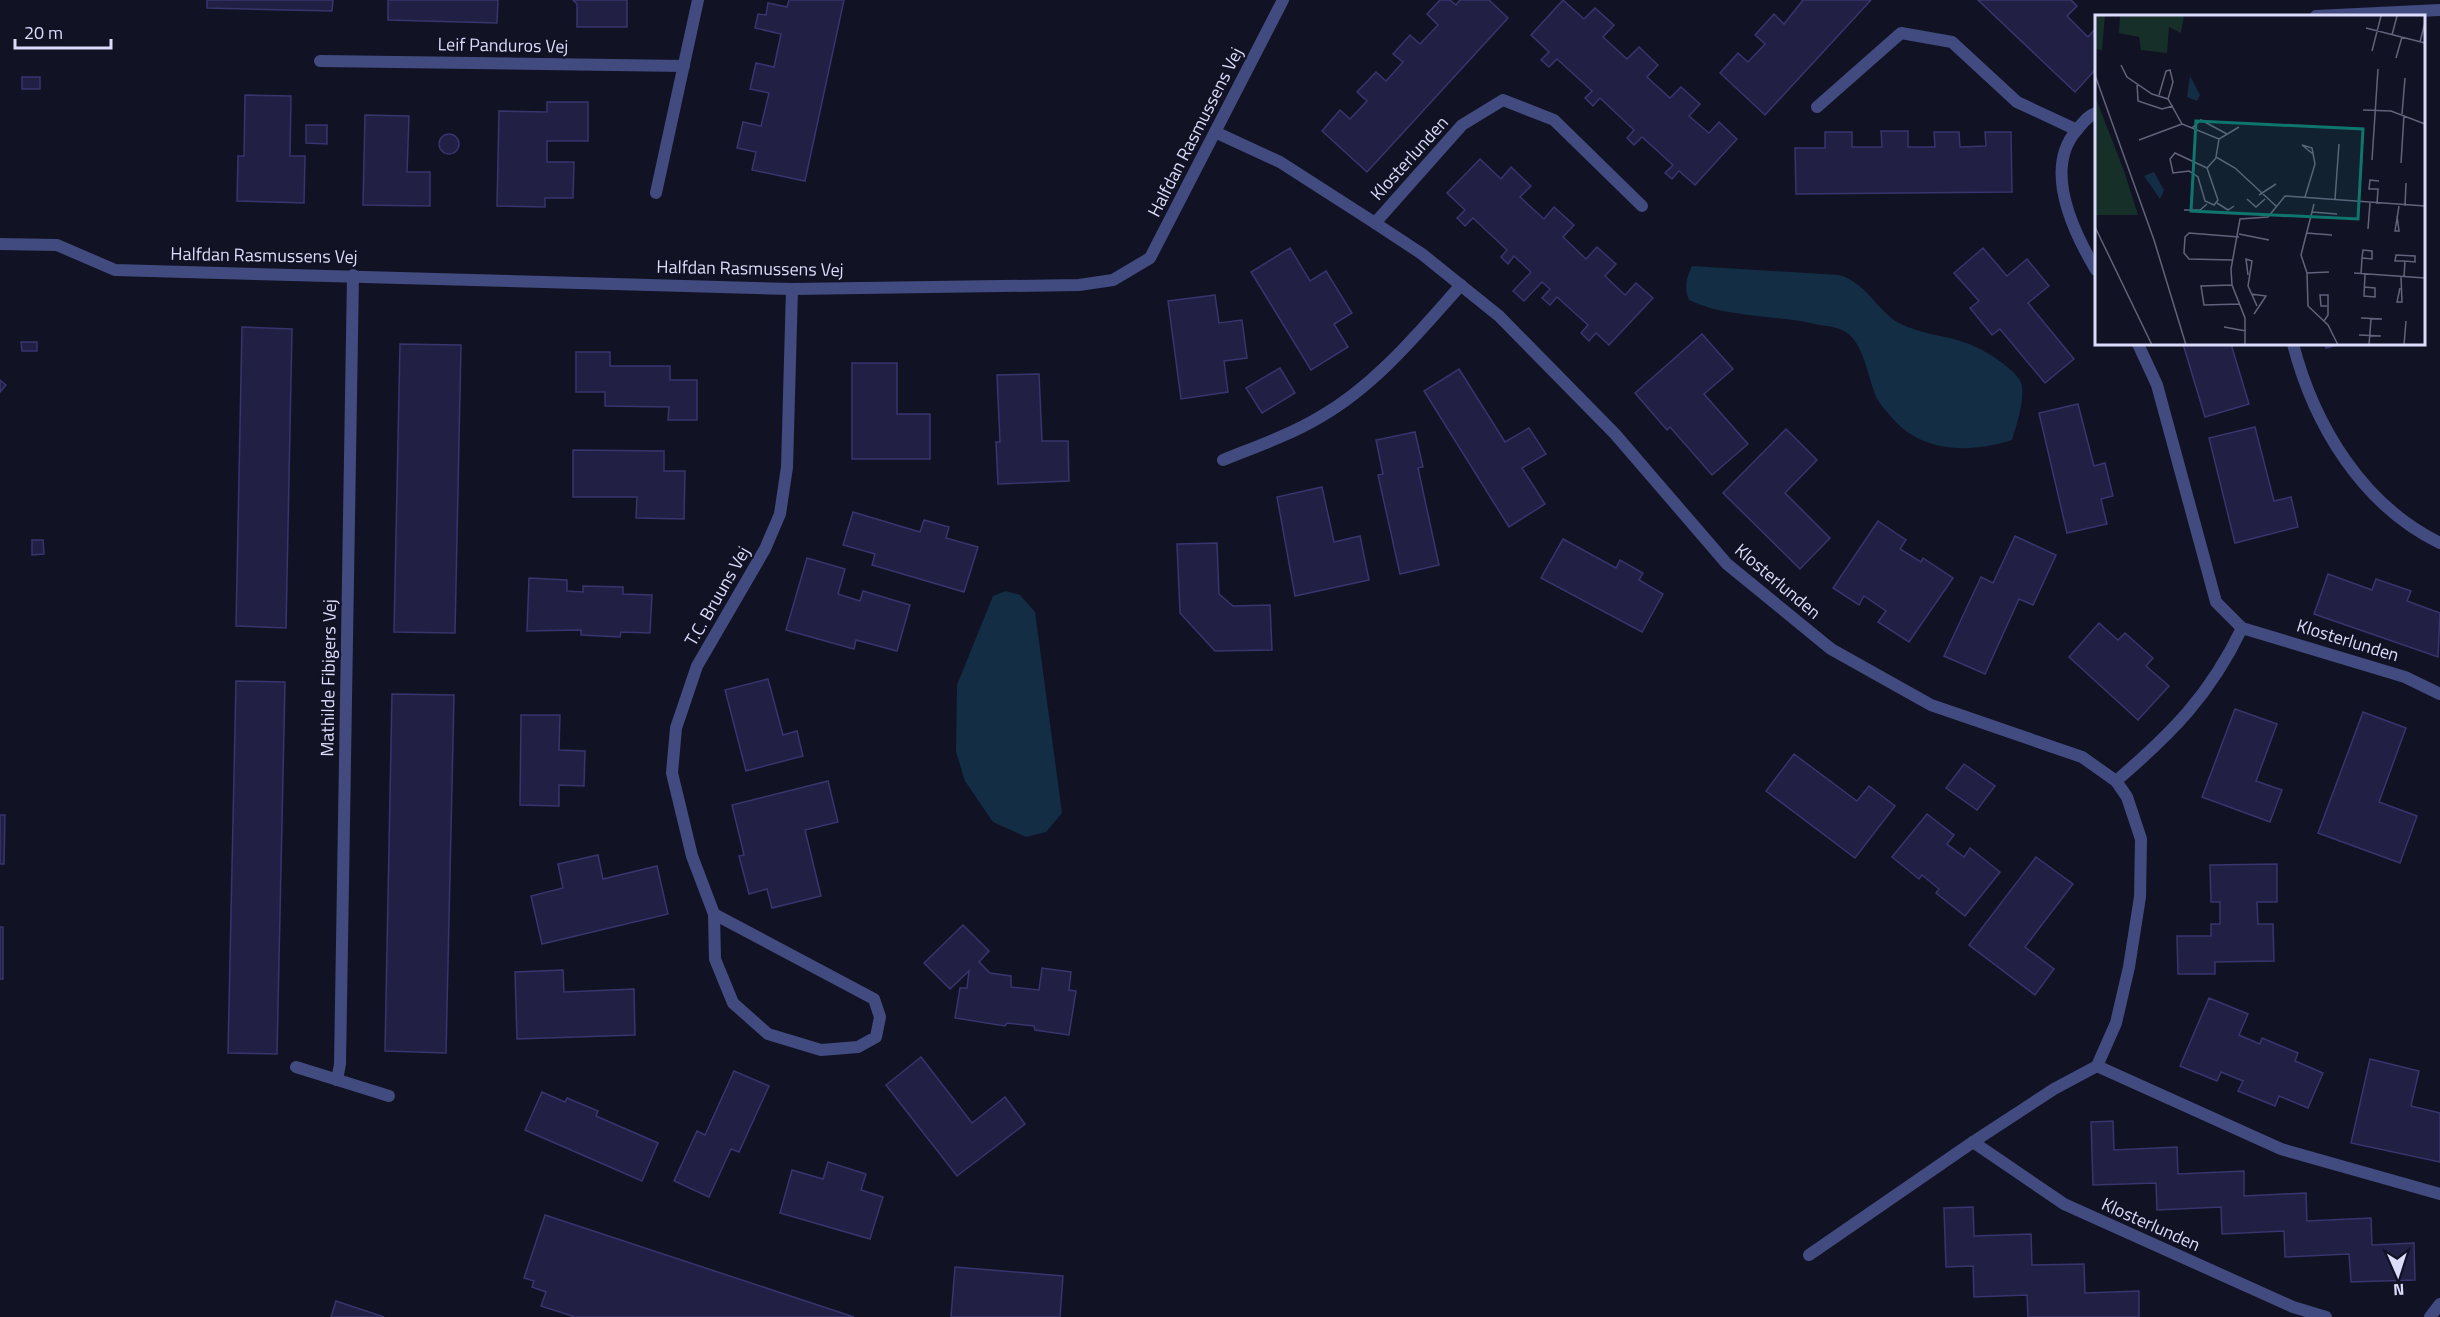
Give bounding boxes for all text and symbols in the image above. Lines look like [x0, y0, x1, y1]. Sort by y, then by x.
scale bar [15, 12, 111, 50]
inset map [2095, 15, 2425, 345]
text: 20 m [24, 19, 63, 46]
street label: Leif Panduros Vej [437, 30, 569, 60]
street label: Halfdan Rasmussens Vej [1140, 43, 1250, 221]
street label: Klosterlunden [1364, 110, 1454, 206]
street label: Halfdan Rasmussens Vej [170, 240, 358, 270]
street label: Halfdan Rasmussens Vej [656, 253, 844, 283]
street label: Klosterlunden [1729, 537, 1827, 625]
street label: T.C. Bruuns Vej [678, 541, 756, 651]
street label: Mathilde Fibigers Vej [313, 599, 343, 757]
street label: Klosterlunden [2294, 612, 2402, 668]
street label: Klosterlunden [2097, 1190, 2205, 1258]
north arrow [2368, 1245, 2428, 1305]
text: N [2393, 1278, 2405, 1302]

